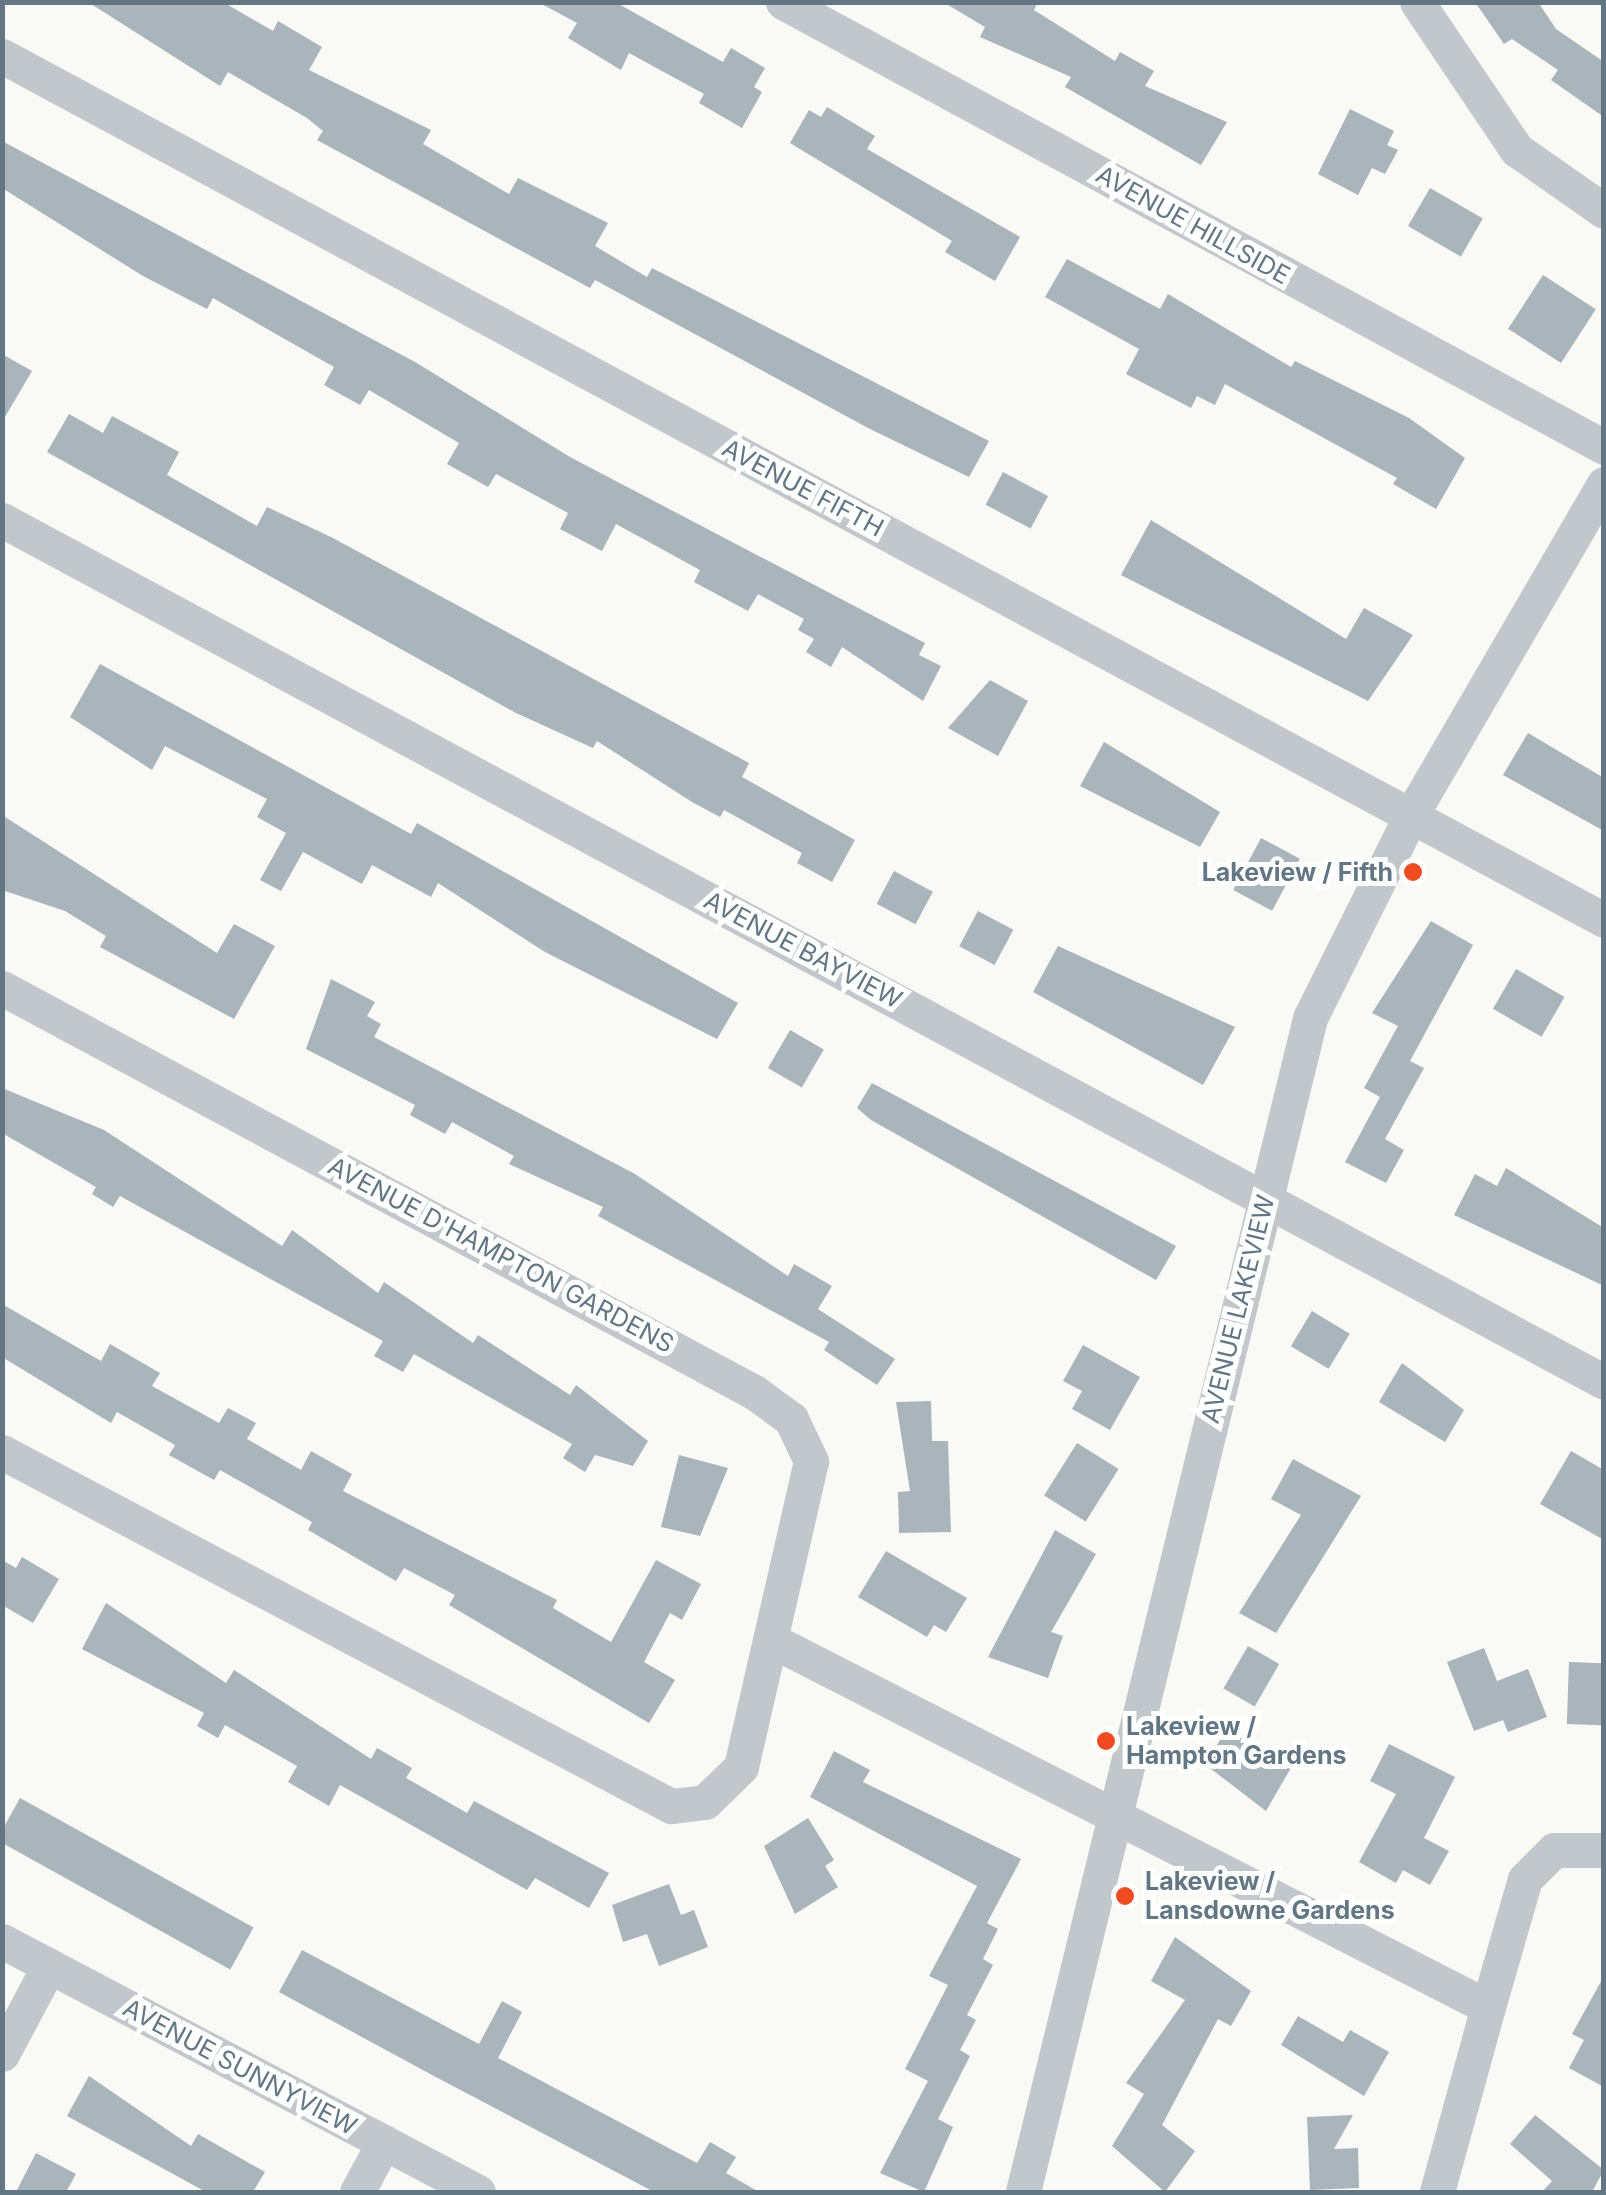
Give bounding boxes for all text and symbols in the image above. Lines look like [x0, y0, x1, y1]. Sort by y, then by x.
street label: AVENUE HILLSIDE [1091, 159, 1295, 291]
street label: AVENUE FIFTH [717, 433, 889, 543]
place label: Lakeview / Fifth [1202, 857, 1393, 887]
marker: Lakeview / Fifth [1402, 861, 1424, 883]
street label: AVENUE BAYVIEW [699, 885, 907, 1015]
street label: AVENUE D'HAMPTON GARDENS [323, 1151, 679, 1359]
street label: AVENUE LAKEVIEW [1195, 1192, 1281, 1426]
place label: Lakeview / Hampton Gardens [1126, 1712, 1347, 1771]
marker: Lakeview / Hampton Gardens [1095, 1730, 1117, 1752]
place label: Lakeview / Lansdowne Gardens [1145, 1867, 1395, 1926]
marker: Lakeview / Lansdowne Gardens [1114, 1885, 1136, 1907]
street label: AVENUE SUNNYVIEW [118, 1993, 362, 2141]

